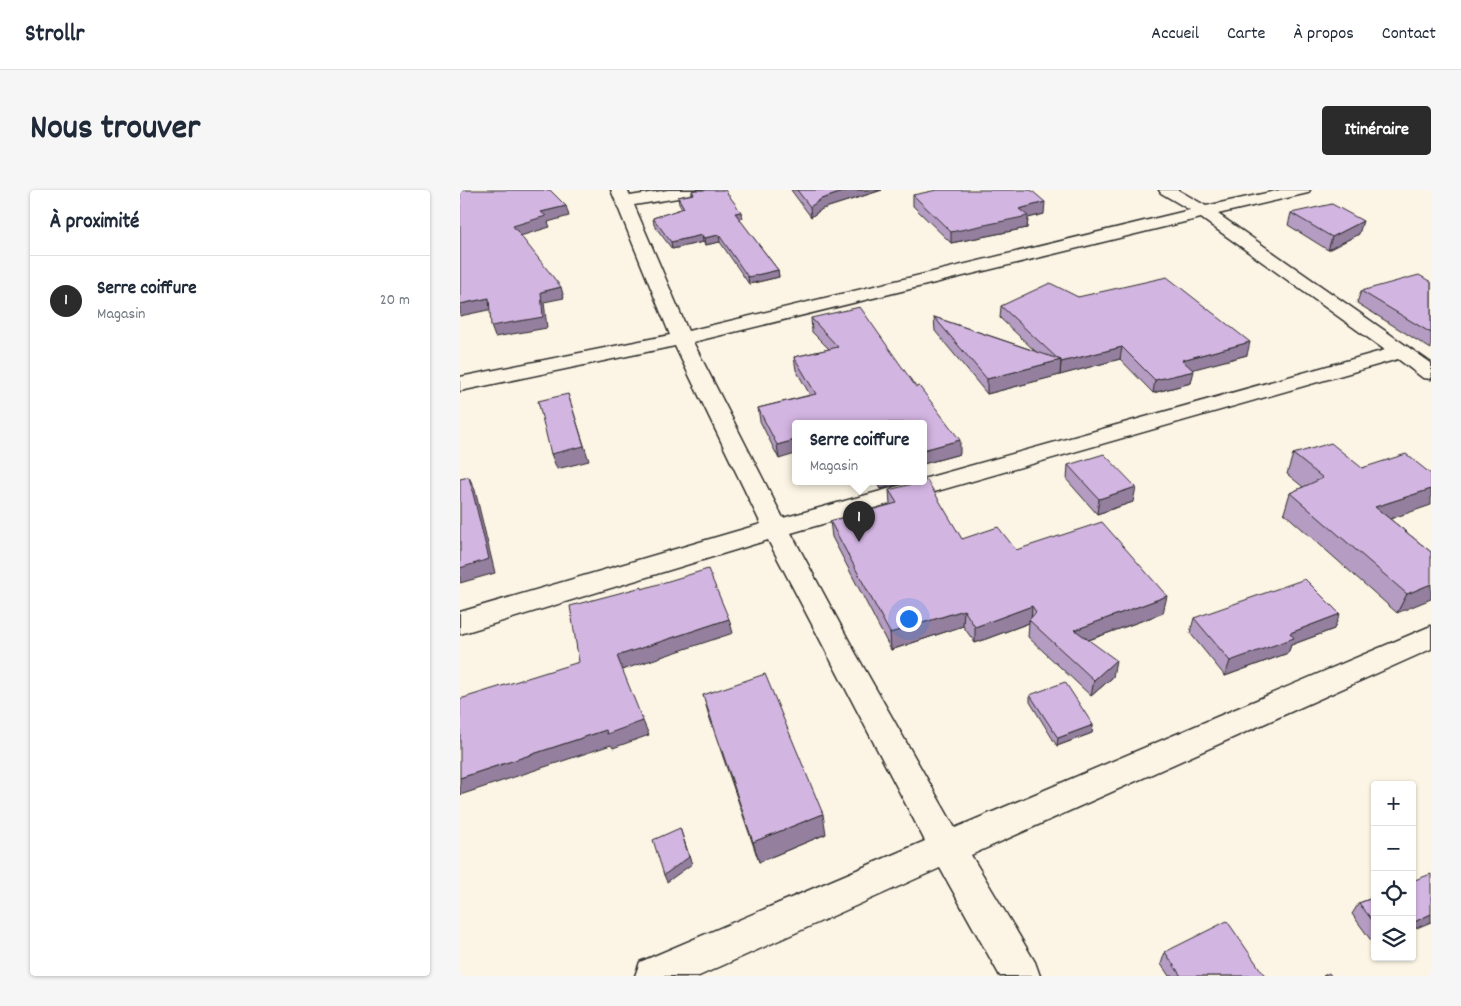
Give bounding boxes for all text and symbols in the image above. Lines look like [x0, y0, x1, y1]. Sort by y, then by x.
text: Strollr [25, 18, 84, 52]
text: Accueil [1151, 22, 1199, 47]
text: Carte [1227, 22, 1266, 47]
text: À propos [1294, 22, 1354, 47]
text: Contact [1382, 22, 1436, 47]
text: Nous trouver [30, 105, 200, 155]
button: Itinéraire [1322, 106, 1431, 155]
text: À proximité [50, 208, 139, 238]
text: Serre coiffure [97, 276, 197, 303]
text: 1 [64, 289, 68, 312]
text: 20 m [380, 289, 410, 312]
text: Magasin [97, 303, 145, 326]
popup [792, 420, 927, 485]
text: Serre coiffure [810, 428, 909, 455]
text: Magasin [810, 455, 858, 478]
pin: 1 [843, 501, 875, 542]
your location [896, 606, 922, 632]
map controls [1371, 781, 1416, 961]
button: + [1371, 781, 1416, 826]
button: − [1371, 826, 1416, 871]
button: locate [1371, 871, 1416, 916]
button: layers [1371, 916, 1416, 961]

